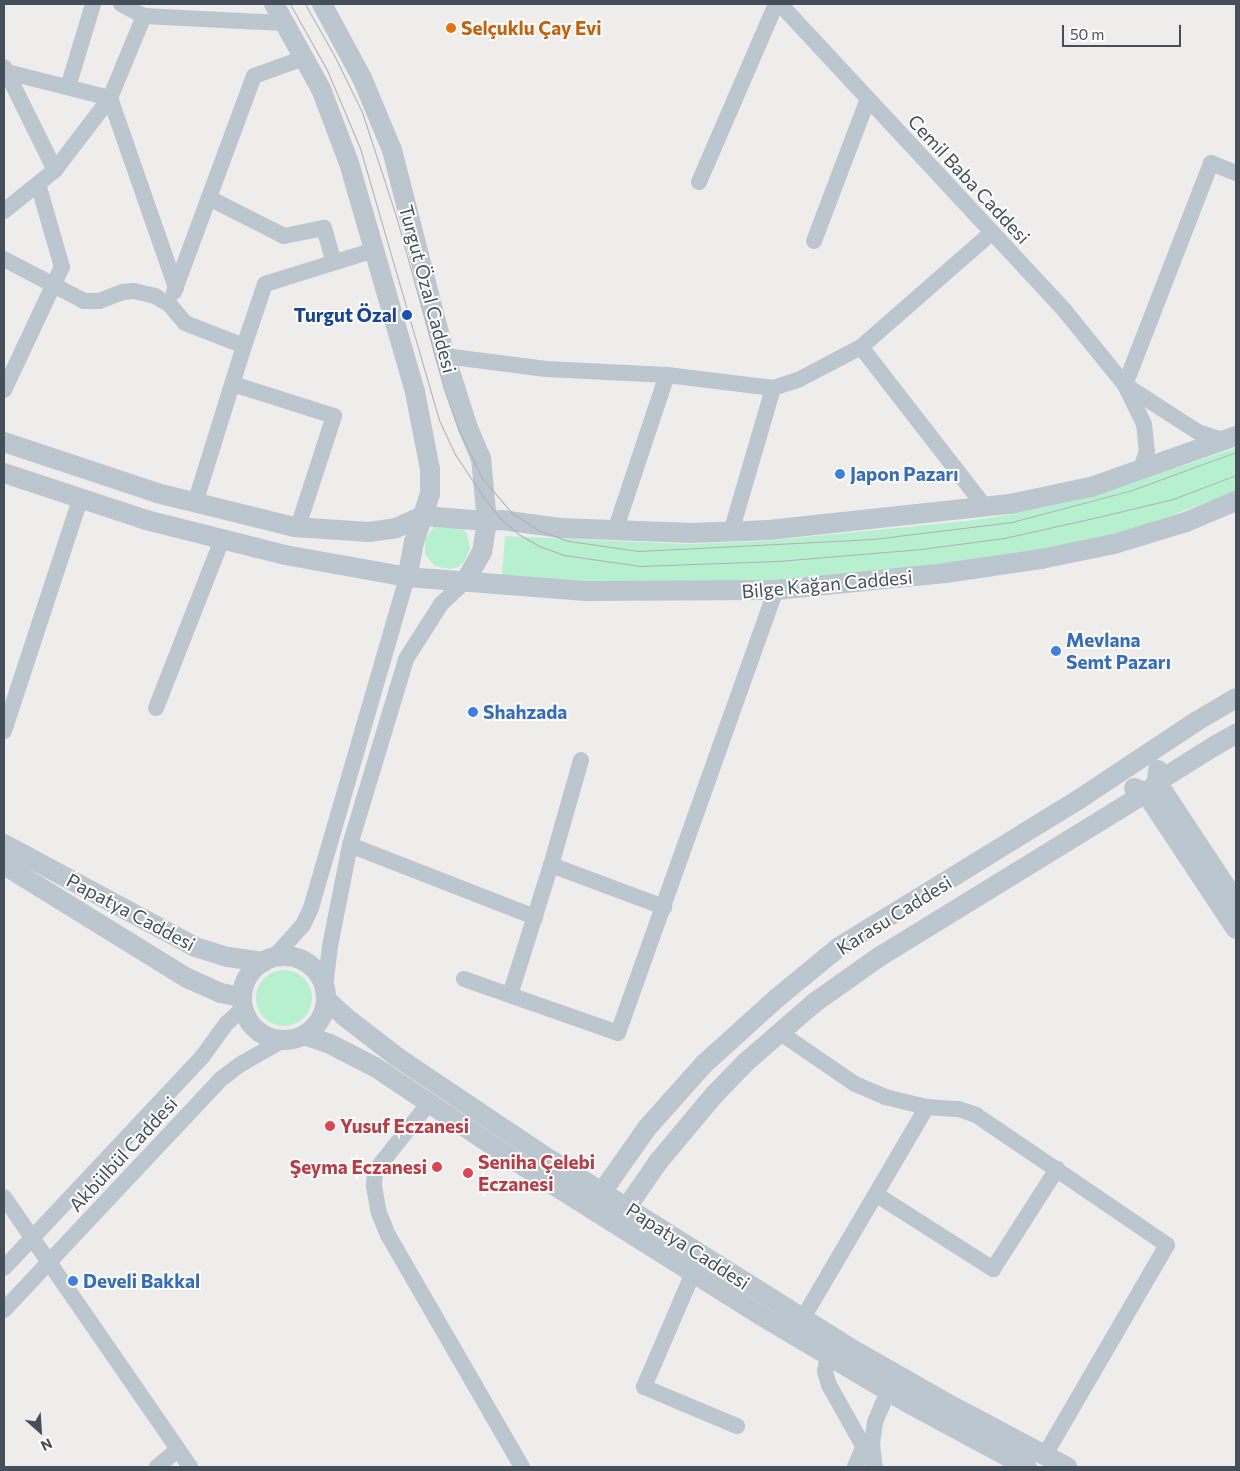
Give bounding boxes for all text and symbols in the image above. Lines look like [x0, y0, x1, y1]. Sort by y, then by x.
scale bar [1065, 15, 1184, 47]
place label: Selçuklu Çay Evi [461, 17, 602, 39]
marker: Selçuklu Çay Evi [445, 22, 457, 34]
text: 50 m [1070, 25, 1104, 43]
street label: Cemil Baba Caddesi [903, 110, 1035, 248]
street label: Turgut Özal Caddesi [395, 203, 461, 375]
place label: Turgut Özal [294, 304, 397, 326]
marker: Turgut Özal [401, 309, 413, 321]
place label: Japon Pazarı [850, 463, 959, 485]
marker: Japon Pazarı [834, 468, 846, 480]
street label: Bilge Kağan Caddesi [741, 565, 913, 603]
place label: Mevlana Semt Pazarı [1066, 629, 1171, 673]
marker: Mevlana Semt Pazarı [1050, 645, 1062, 657]
place label: Shahzada [483, 701, 567, 723]
marker: Shahzada [467, 706, 479, 718]
street label: Papatya Caddesi [63, 868, 199, 956]
street label: Karasu Caddesi [832, 871, 956, 959]
street label: Akbülbül Caddesi [64, 1092, 182, 1216]
place label: Yusuf Eczanesi [340, 1115, 469, 1137]
marker: Yusuf Eczanesi [324, 1120, 336, 1132]
place label: Seniha Çelebi Eczanesi [478, 1151, 595, 1195]
place label: Şeyma Eczanesi [290, 1156, 427, 1178]
marker: Şeyma Eczanesi [431, 1161, 443, 1173]
marker: Seniha Çelebi Eczanesi [462, 1167, 474, 1179]
street label: Papatya Caddesi [622, 1198, 754, 1294]
place label: Develi Bakkal [83, 1270, 200, 1292]
marker: Develi Bakkal [67, 1275, 79, 1287]
north arrow [15, 1406, 65, 1456]
text: N [38, 1435, 55, 1455]

